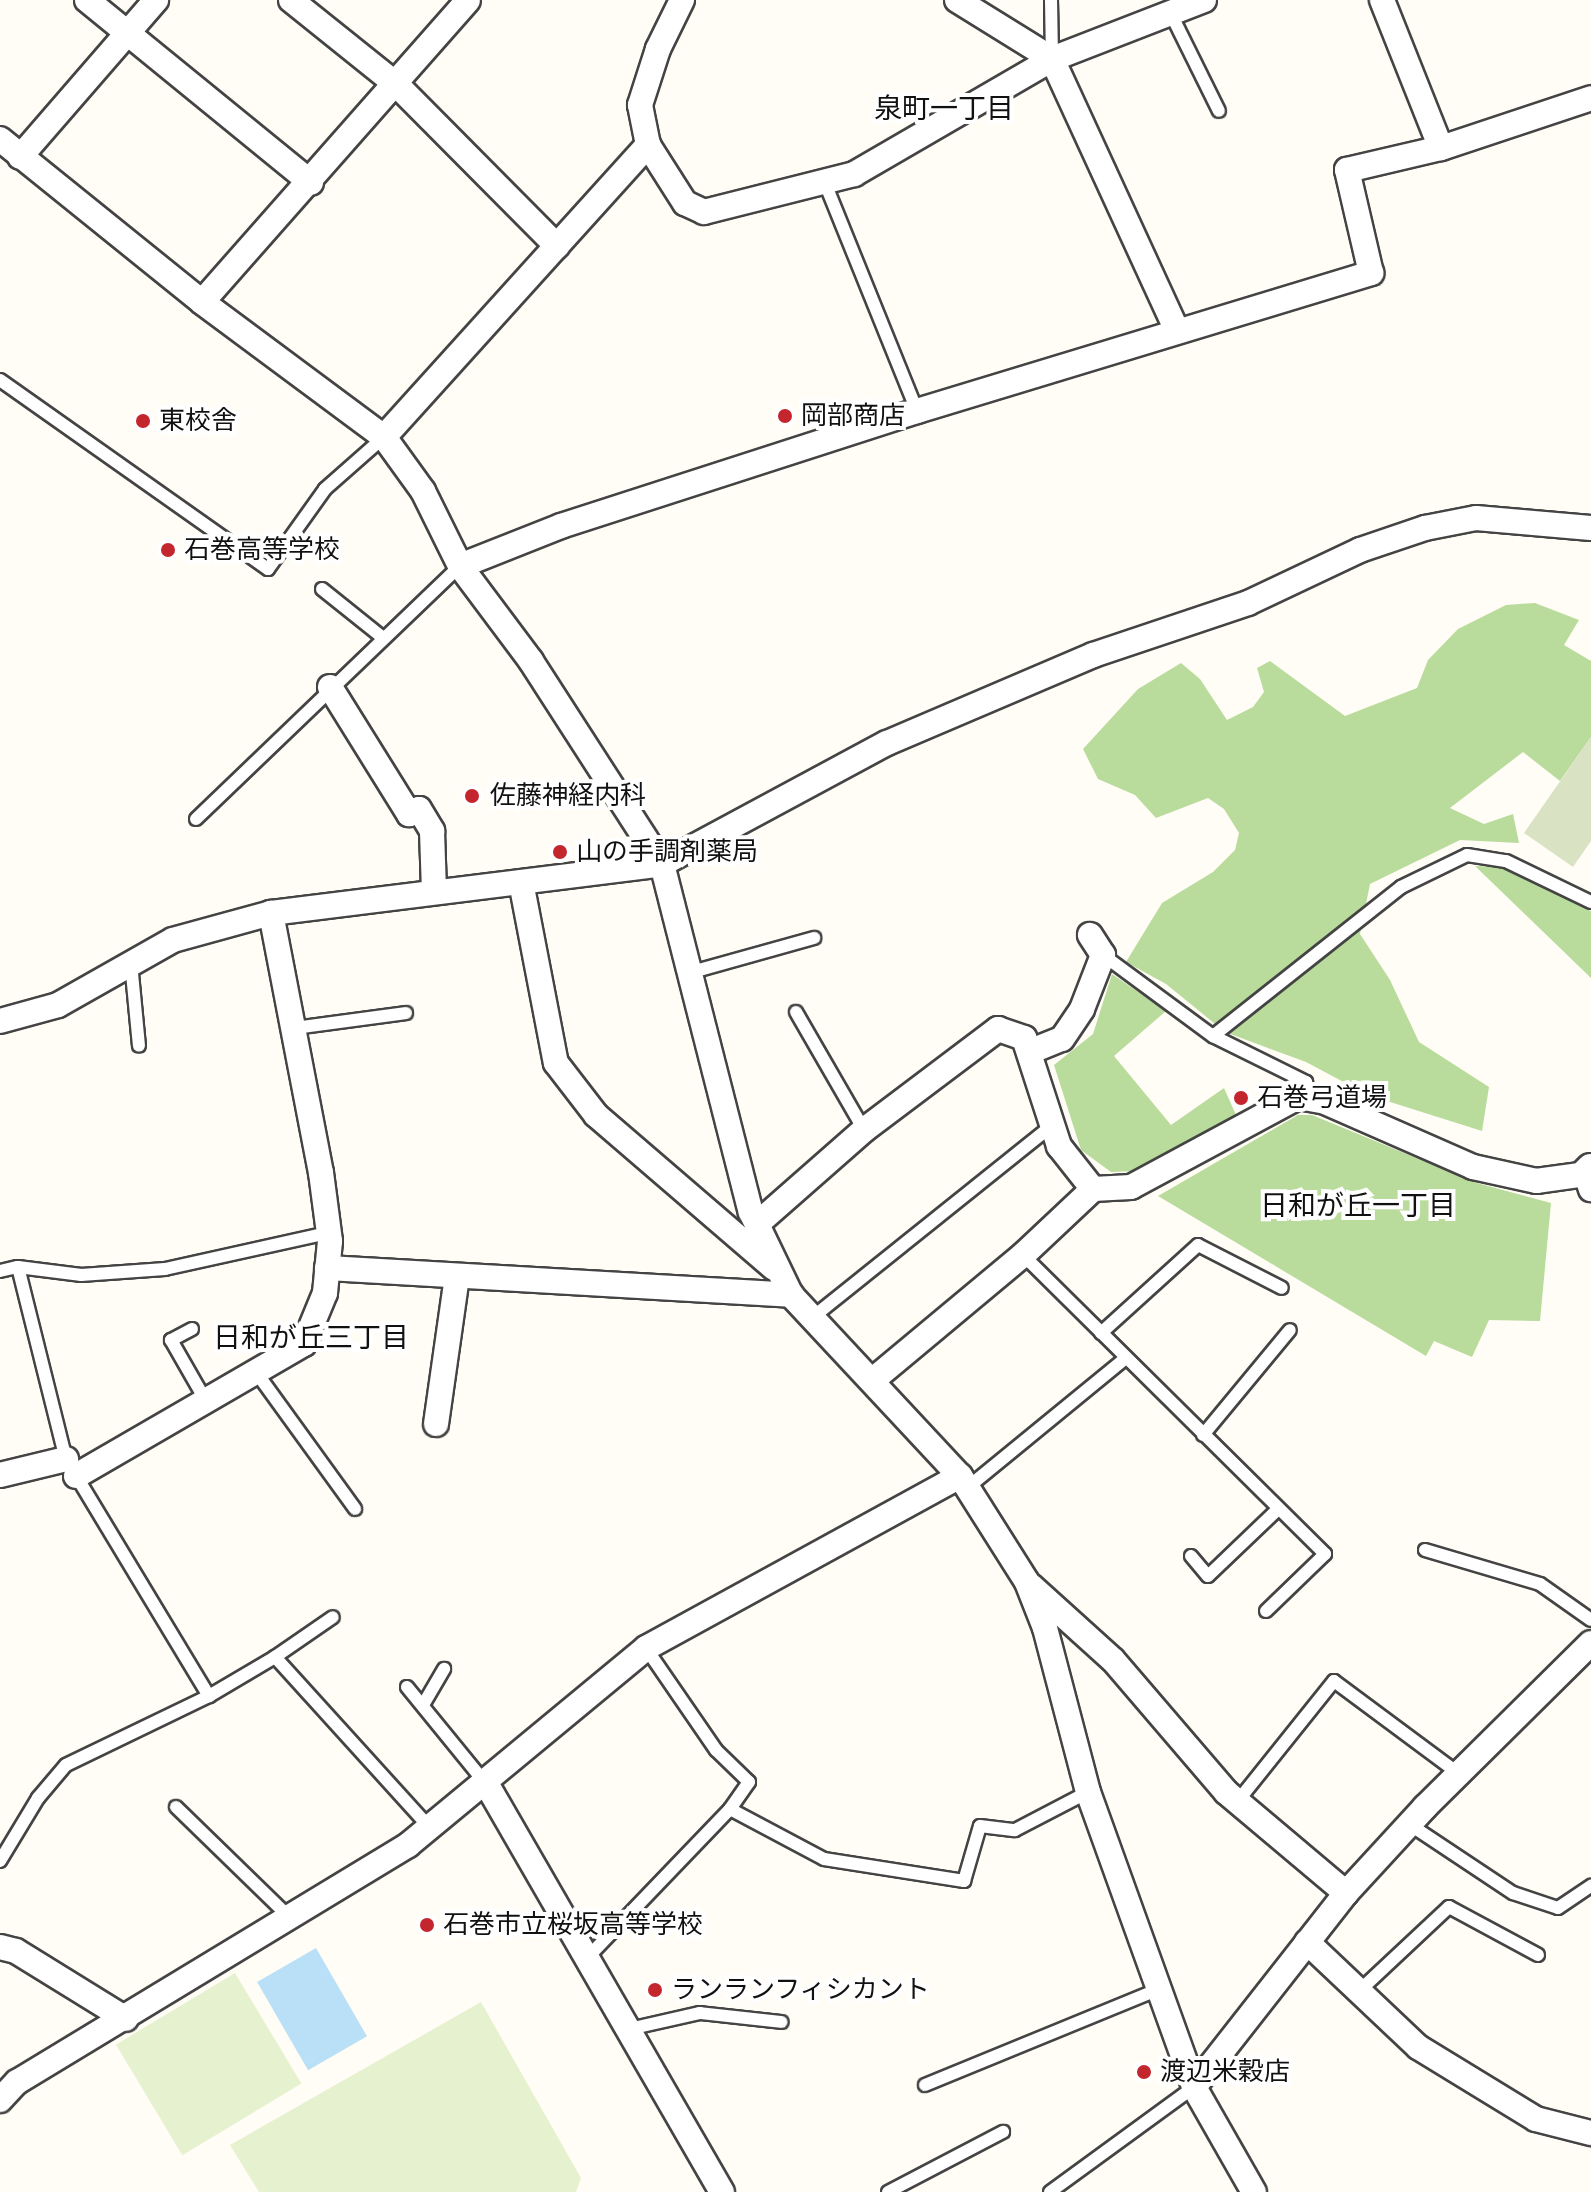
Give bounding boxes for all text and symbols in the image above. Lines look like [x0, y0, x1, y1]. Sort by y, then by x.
district label: 泉町一丁目 [874, 92, 1014, 126]
place label: 岡部商店 [801, 400, 905, 432]
place label: 東校舎 [159, 405, 237, 437]
marker: 岡部商店 [776, 407, 794, 425]
marker: 東校舎 [134, 412, 152, 430]
place label: 石巻高等学校 [184, 534, 340, 566]
marker: 石巻高等学校 [159, 541, 177, 559]
place label: 佐藤神経内科 [490, 780, 646, 812]
marker: 佐藤神経内科 [461, 785, 483, 807]
place label: 山の手調剤薬局 [576, 836, 758, 868]
marker: 山の手調剤薬局 [551, 843, 569, 861]
place label: 石巻弓道場 [1257, 1082, 1387, 1114]
marker: 石巻弓道場 [1232, 1089, 1250, 1107]
district label: 日和が丘一丁目 [1260, 1189, 1456, 1223]
district label: 日和が丘三丁目 [213, 1321, 409, 1355]
place label: 石巻市立桜坂高等学校 [443, 1909, 703, 1941]
marker: 石巻市立桜坂高等学校 [418, 1916, 436, 1934]
place label: ランランフィシカント [671, 1974, 931, 2006]
marker: ランランフィシカント [646, 1981, 664, 1999]
place label: 渡辺米穀店 [1160, 2056, 1290, 2088]
marker: 渡辺米穀店 [1135, 2063, 1153, 2081]

